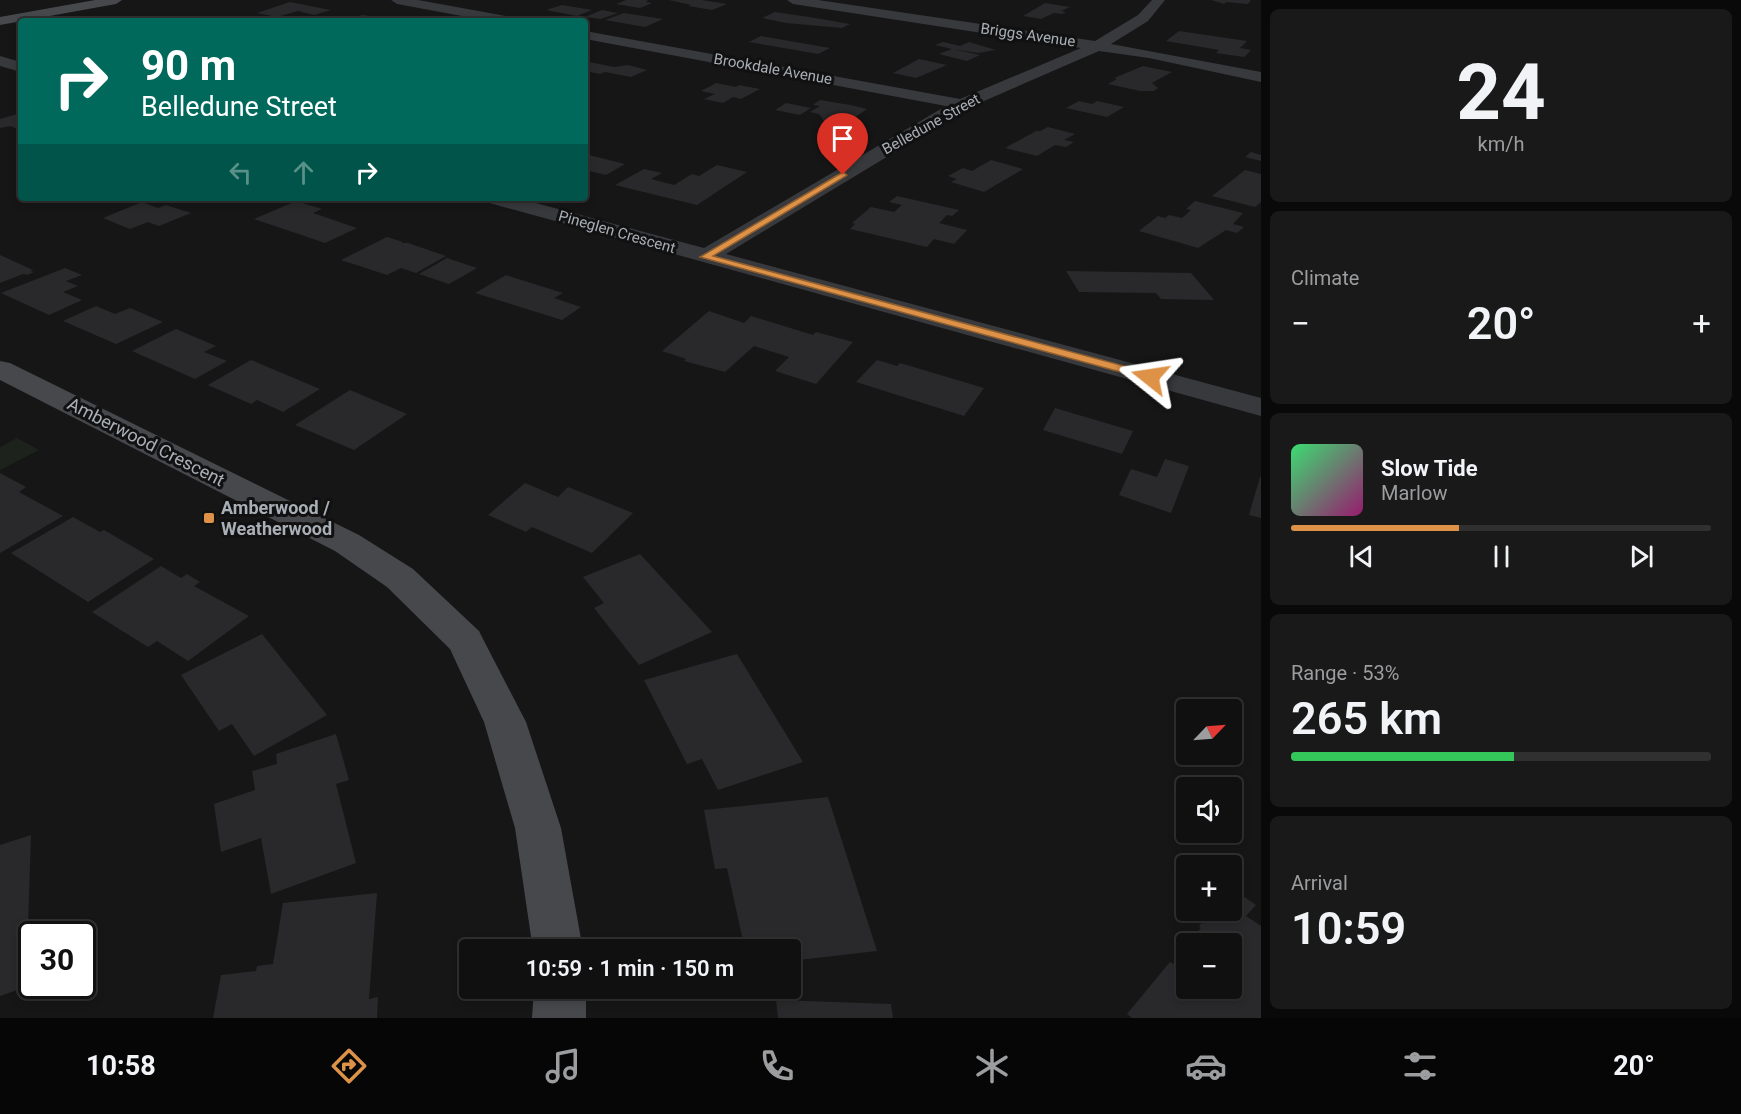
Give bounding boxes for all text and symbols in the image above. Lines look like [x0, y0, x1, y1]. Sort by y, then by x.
street label: Briggs Avenue [979, 19, 1077, 51]
text: 90 m [141, 41, 236, 90]
icon: right [42, 42, 120, 120]
text: 24 [1456, 47, 1546, 138]
street label: Brookdale Avenue [712, 50, 834, 88]
street label: Belledune Street [879, 90, 983, 158]
text: Belledune Street [141, 91, 337, 123]
pin [817, 113, 868, 175]
icon: arrive [826, 122, 859, 155]
text: km/h [1478, 132, 1524, 156]
icon: left [224, 156, 257, 189]
icon: ahead [287, 156, 320, 189]
icon: right [350, 156, 383, 189]
street label: Pineglen Crescent [556, 207, 678, 257]
text: Climate [1291, 266, 1359, 290]
text: 20° [1467, 297, 1535, 350]
text: − [1291, 304, 1310, 343]
text: + [1692, 304, 1711, 343]
position arrow [1118, 345, 1182, 409]
street label: Amberwood Crescent [64, 393, 228, 490]
text: Slow Tide [1381, 456, 1478, 481]
text: Marlow [1381, 481, 1447, 505]
place label: Amberwood / Weatherwood [221, 497, 332, 539]
marker: Amberwood / Weatherwood [202, 511, 216, 525]
icon: previous [1345, 540, 1378, 573]
icon: pause [1485, 540, 1518, 573]
icon: next [1625, 540, 1658, 573]
text: Range · 53% [1291, 661, 1399, 685]
text: 265 km [1291, 692, 1442, 745]
north arrow [1176, 699, 1242, 765]
map controls [1176, 699, 1242, 999]
button: sound [1176, 777, 1242, 843]
button: + [1176, 855, 1242, 921]
text: Arrival [1291, 871, 1348, 895]
text: 10:59 [1291, 902, 1406, 955]
speed limit sign: 30 [18, 921, 96, 999]
button: − [1176, 933, 1242, 999]
text: 10:59 · 1 min · 150 m [526, 956, 734, 981]
icon: directions [328, 1045, 370, 1087]
icon: music [542, 1045, 584, 1087]
icon: phone [756, 1045, 798, 1087]
icon: climate [971, 1045, 1013, 1087]
icon: car [1185, 1045, 1227, 1087]
icon: filters [1399, 1045, 1441, 1087]
text: 10:58 [86, 1050, 156, 1082]
text: 20° [1613, 1050, 1655, 1082]

